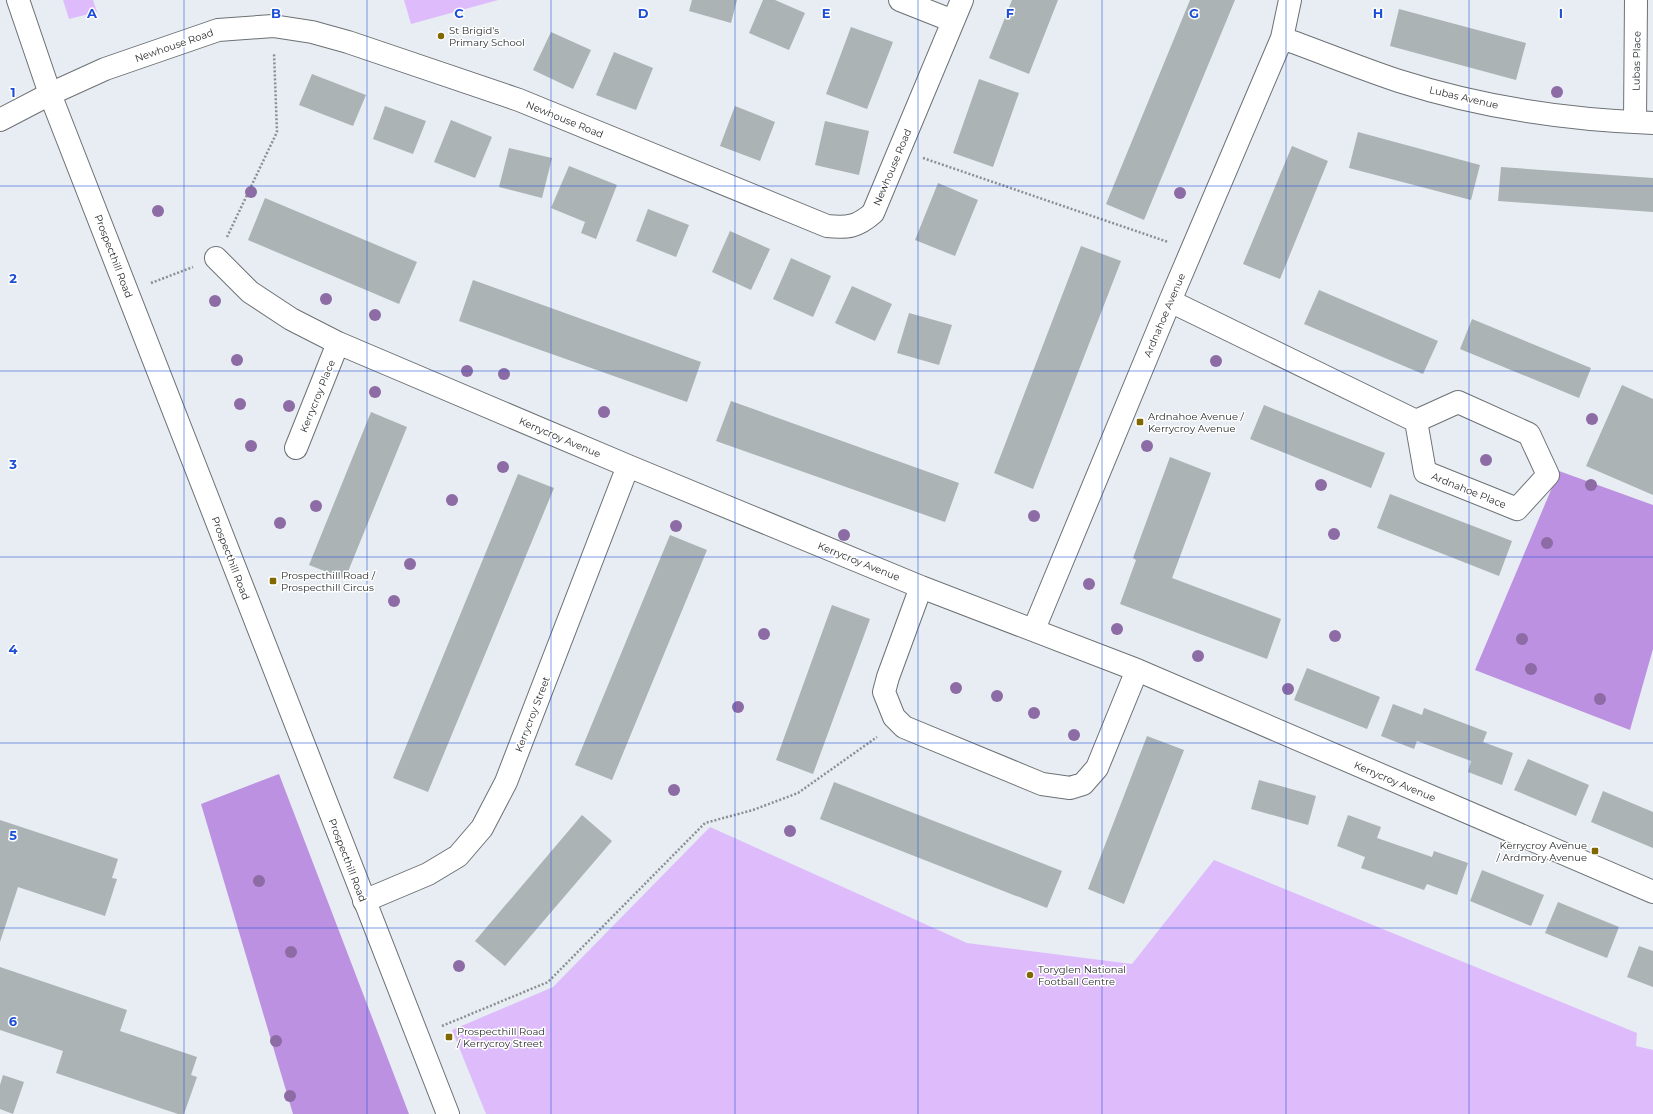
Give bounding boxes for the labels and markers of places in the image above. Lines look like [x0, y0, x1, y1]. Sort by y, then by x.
place label: St Brigid's Primary School [449, 24, 525, 49]
marker: St Brigid's Primary School [436, 31, 446, 41]
place label: Ardnahoe Avenue / Kerrycroy Avenue [1148, 410, 1245, 435]
marker: Ardnahoe Avenue / Kerrycroy Avenue [1135, 417, 1145, 427]
place label: Prospecthill Road / Prospecthill Circus [281, 569, 376, 594]
marker: Prospecthill Road / Prospecthill Circus [268, 576, 278, 586]
place label: Kerrycroy Avenue / Ardmory Avenue [1496, 839, 1587, 864]
marker: Kerrycroy Avenue / Ardmory Avenue [1590, 846, 1600, 856]
place label: Toryglen National Football Centre [1038, 963, 1126, 988]
marker: Toryglen National Football Centre [1025, 970, 1035, 980]
place label: Prospecthill Road / Kerrycroy Street [456, 1025, 545, 1050]
marker: Prospecthill Road / Kerrycroy Street [444, 1032, 454, 1042]

